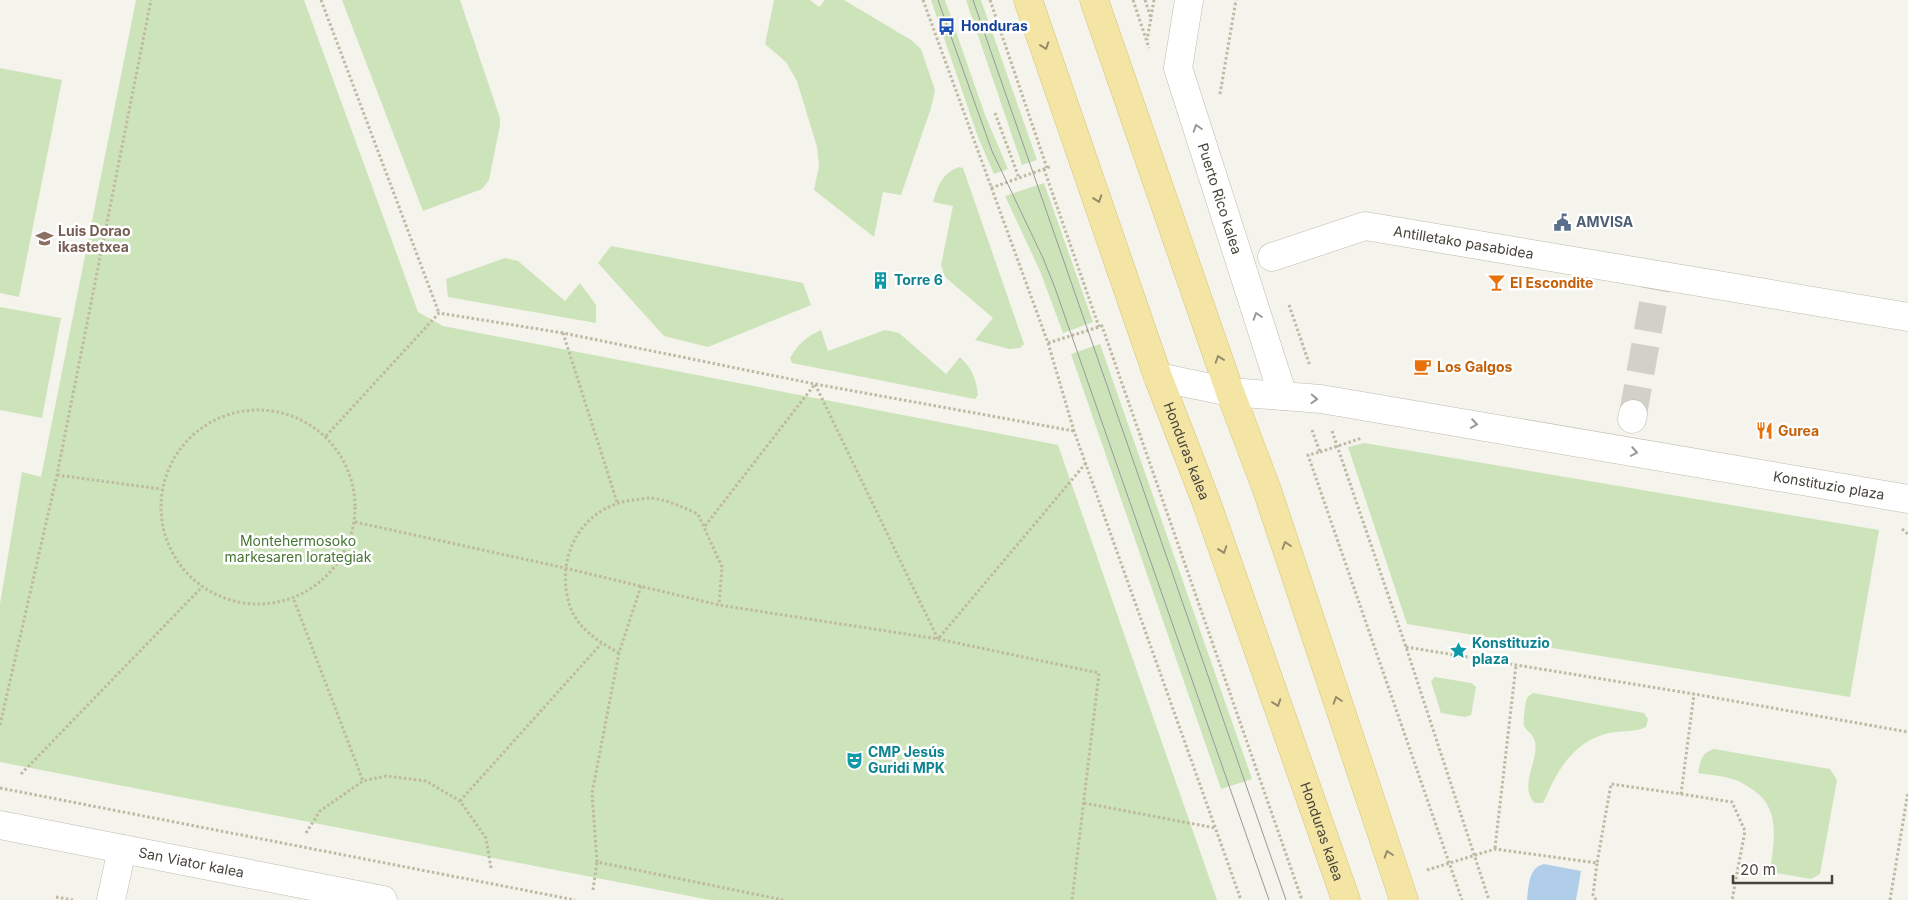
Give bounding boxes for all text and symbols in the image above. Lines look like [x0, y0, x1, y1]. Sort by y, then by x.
bus stop icon: Honduras [937, 16, 957, 36]
place label: Honduras [961, 17, 1028, 34]
one-way arrow [1039, 41, 1049, 50]
one-way arrow [1193, 124, 1203, 133]
street label: Puerto Rico kalea [1195, 141, 1246, 256]
one-way arrow [1092, 195, 1102, 203]
public building icon: AMVISA [1552, 212, 1572, 232]
place label: AMVISA [1576, 213, 1634, 230]
place label: Luis Dorao ikastetxea [58, 222, 131, 255]
street label: Antilletako pasabidea [1392, 222, 1535, 262]
school or university icon: Luis Dorao ikastetxea [34, 229, 54, 249]
building icon: Torre 6 [870, 270, 890, 290]
place label: Torre 6 [894, 271, 943, 288]
bar icon: El Escondite [1486, 273, 1506, 293]
place label: El Escondite [1510, 274, 1593, 291]
one-way arrow [1253, 312, 1263, 321]
one-way arrow [1215, 356, 1225, 364]
cafe icon: Los Galgos [1413, 357, 1433, 377]
place label: Los Galgos [1437, 358, 1513, 375]
one-way arrow [1310, 393, 1318, 404]
street label: Honduras kalea [1160, 399, 1214, 502]
one-way arrow [1470, 419, 1478, 429]
restaurant icon: Gurea [1754, 421, 1774, 441]
place label: Gurea [1778, 422, 1819, 439]
one-way arrow [1630, 446, 1639, 456]
street label: Konstituzio plaza [1772, 467, 1886, 503]
park label: Montehermosoko markesaren lorategiak [225, 532, 372, 565]
one-way arrow [1282, 542, 1292, 550]
one-way arrow [1217, 545, 1227, 554]
place label: Konstituzio plaza [1472, 634, 1550, 667]
place icon: Konstituzio plaza [1448, 641, 1468, 661]
one-way arrow [1333, 696, 1343, 704]
one-way arrow [1271, 699, 1281, 707]
place label: CMP Jesús Guridi MPK [868, 743, 945, 776]
theatre icon: CMP Jesús Guridi MPK [844, 750, 864, 770]
street label: Honduras kalea [1297, 780, 1348, 883]
street label: San Viator kalea [137, 843, 246, 881]
one-way arrow [1384, 850, 1394, 858]
scale bar [1733, 852, 1832, 884]
text: 20 m [1740, 860, 1776, 879]

